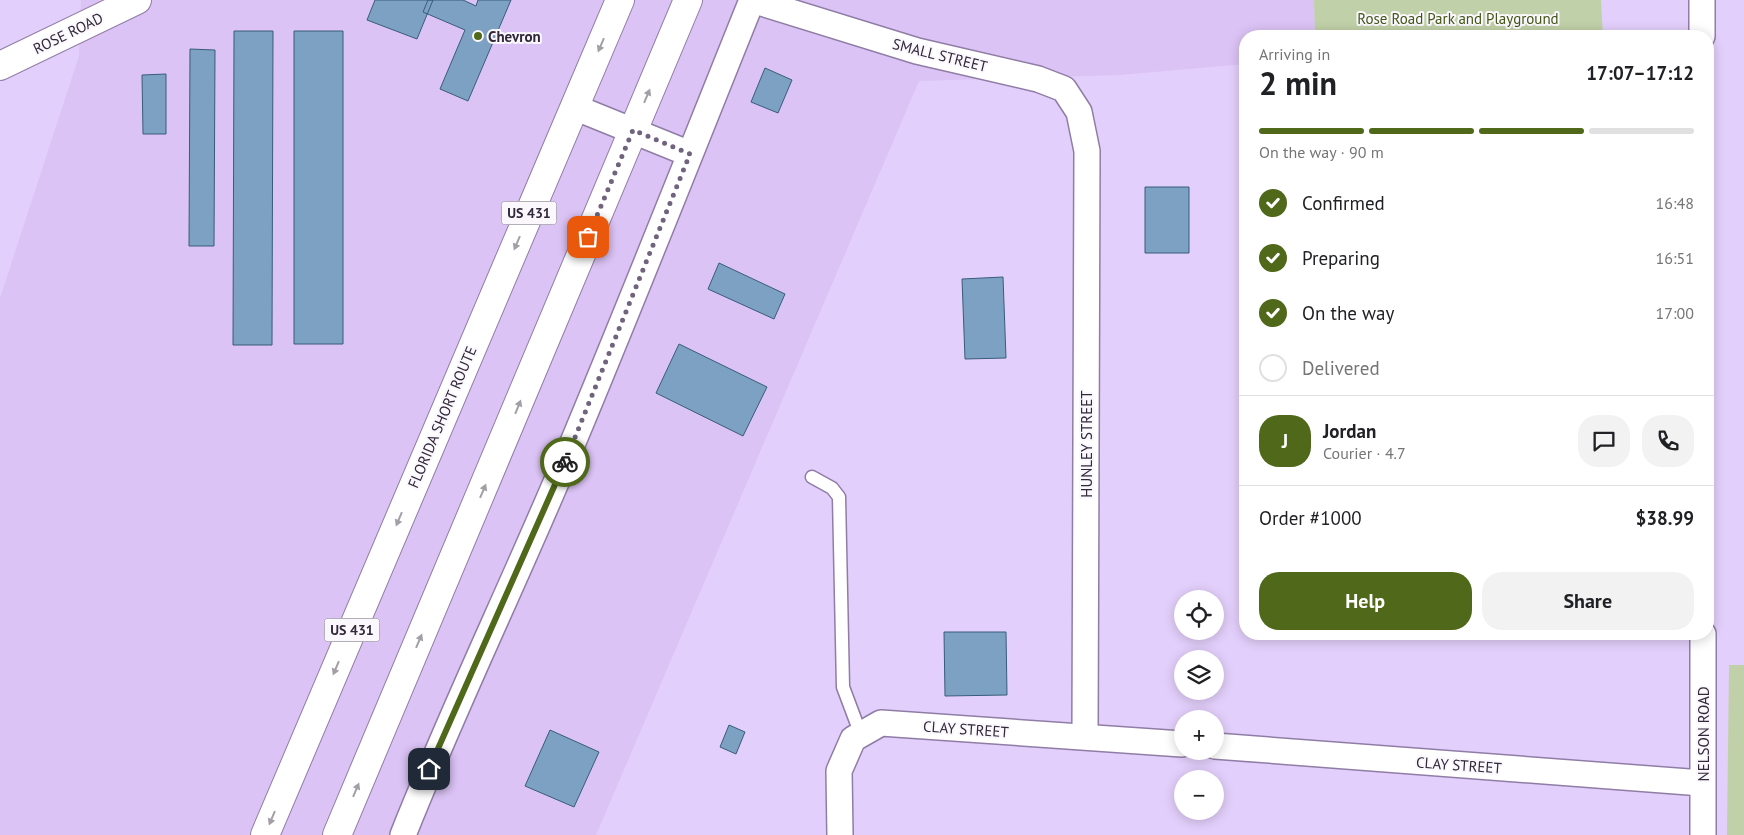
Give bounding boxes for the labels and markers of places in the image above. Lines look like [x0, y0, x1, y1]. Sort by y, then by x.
place label: Chevron [488, 27, 541, 46]
marker: Chevron [472, 30, 484, 42]
pin [567, 216, 609, 258]
pin [408, 748, 450, 790]

